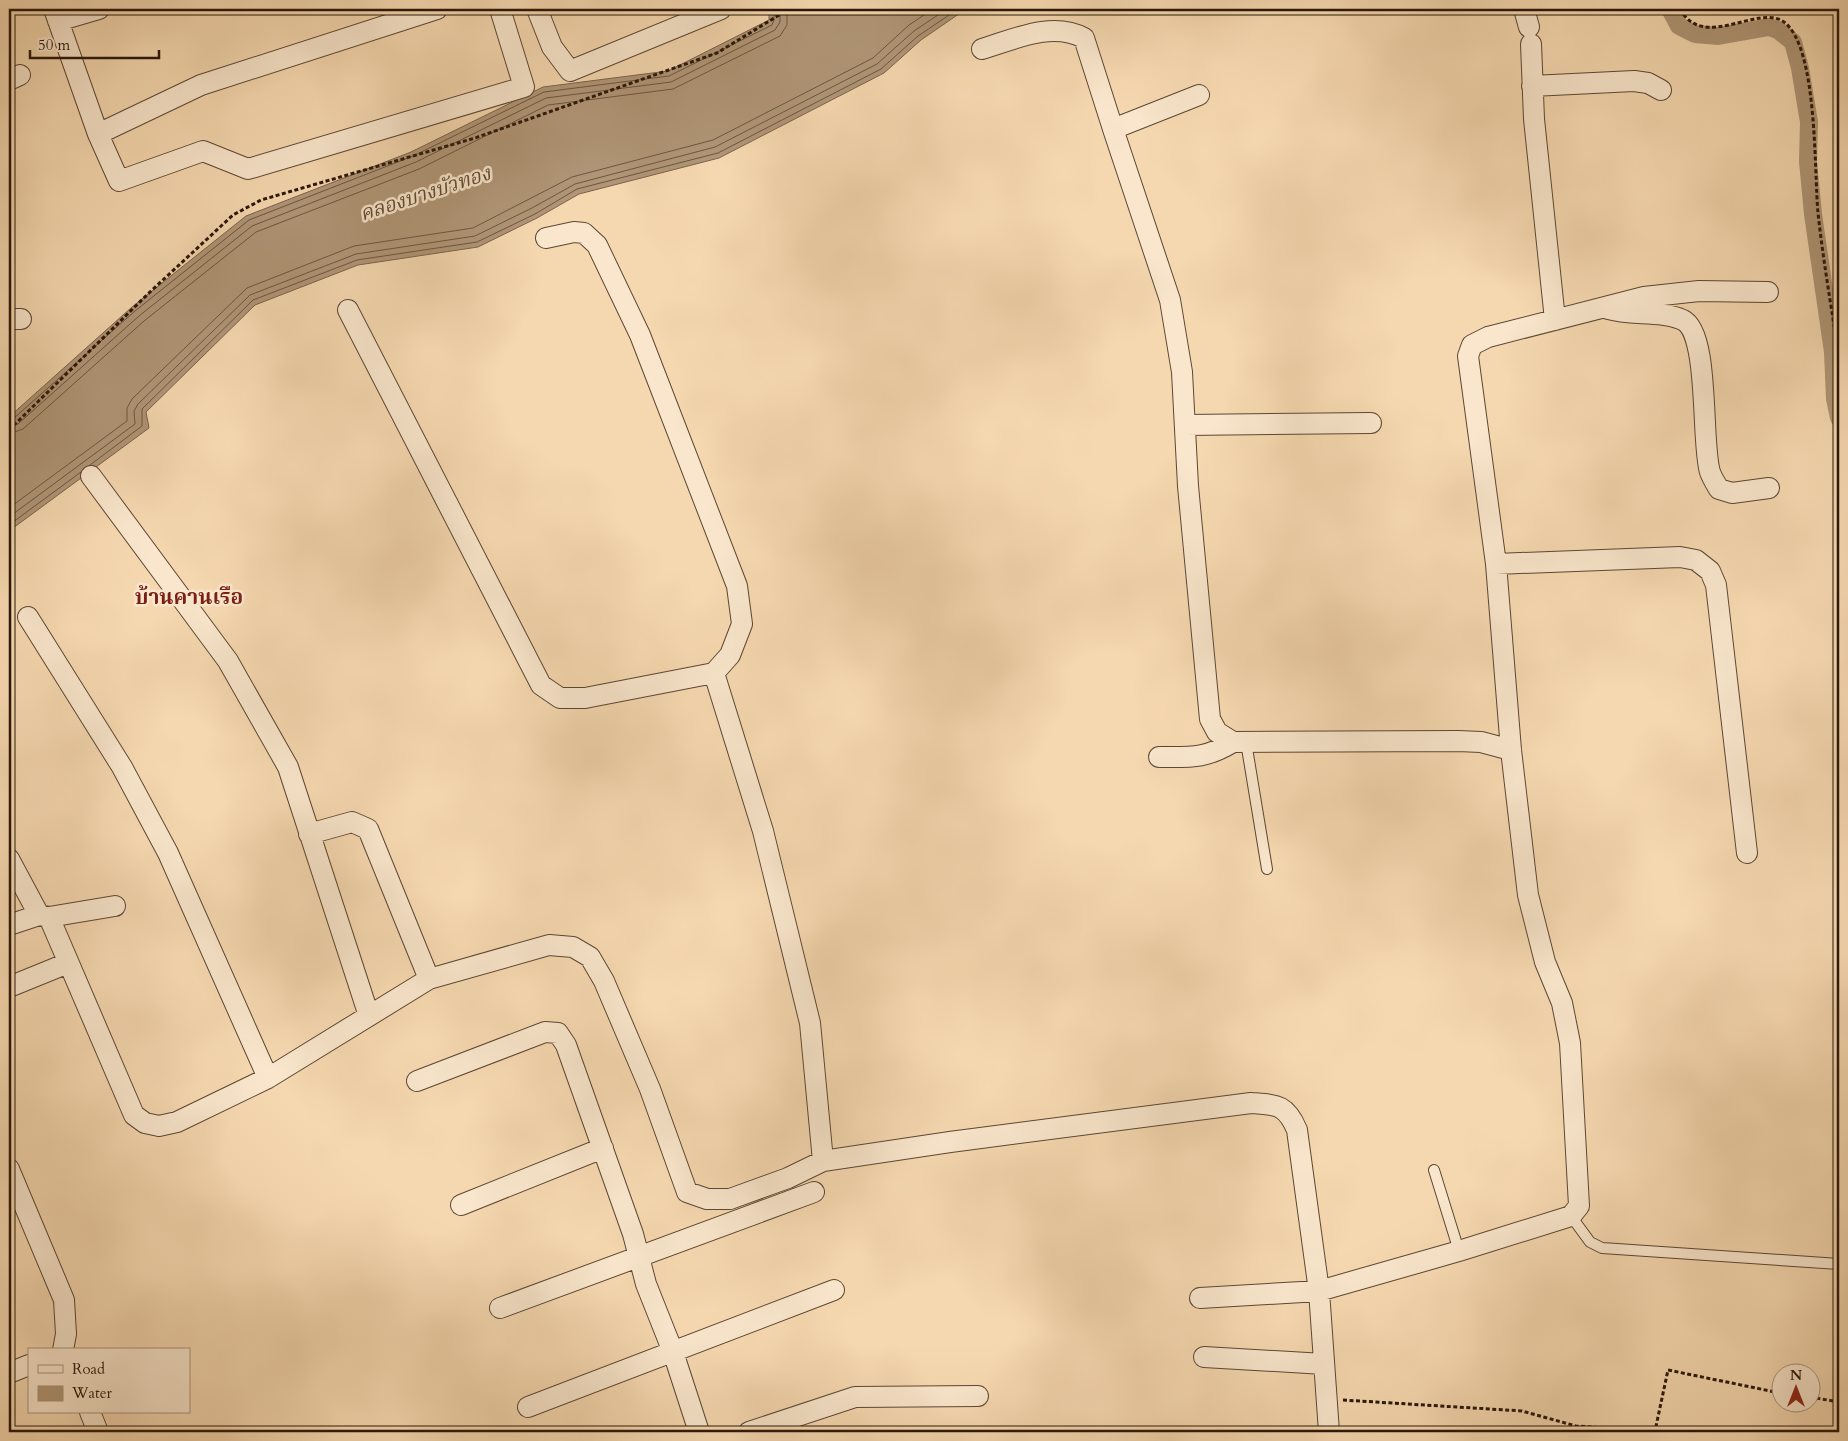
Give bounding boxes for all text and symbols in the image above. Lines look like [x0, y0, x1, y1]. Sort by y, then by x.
scale bar [30, 28, 159, 60]
text: 50 m [38, 35, 70, 55]
water label: คลองบางบัวทอง [356, 159, 495, 227]
district label: บ้านคานเรือ [135, 583, 243, 612]
legend [28, 1348, 190, 1414]
text: Road [72, 1359, 105, 1379]
north arrow [1770, 1364, 1820, 1414]
text: N [1790, 1366, 1802, 1385]
text: Water [71, 1383, 113, 1403]

